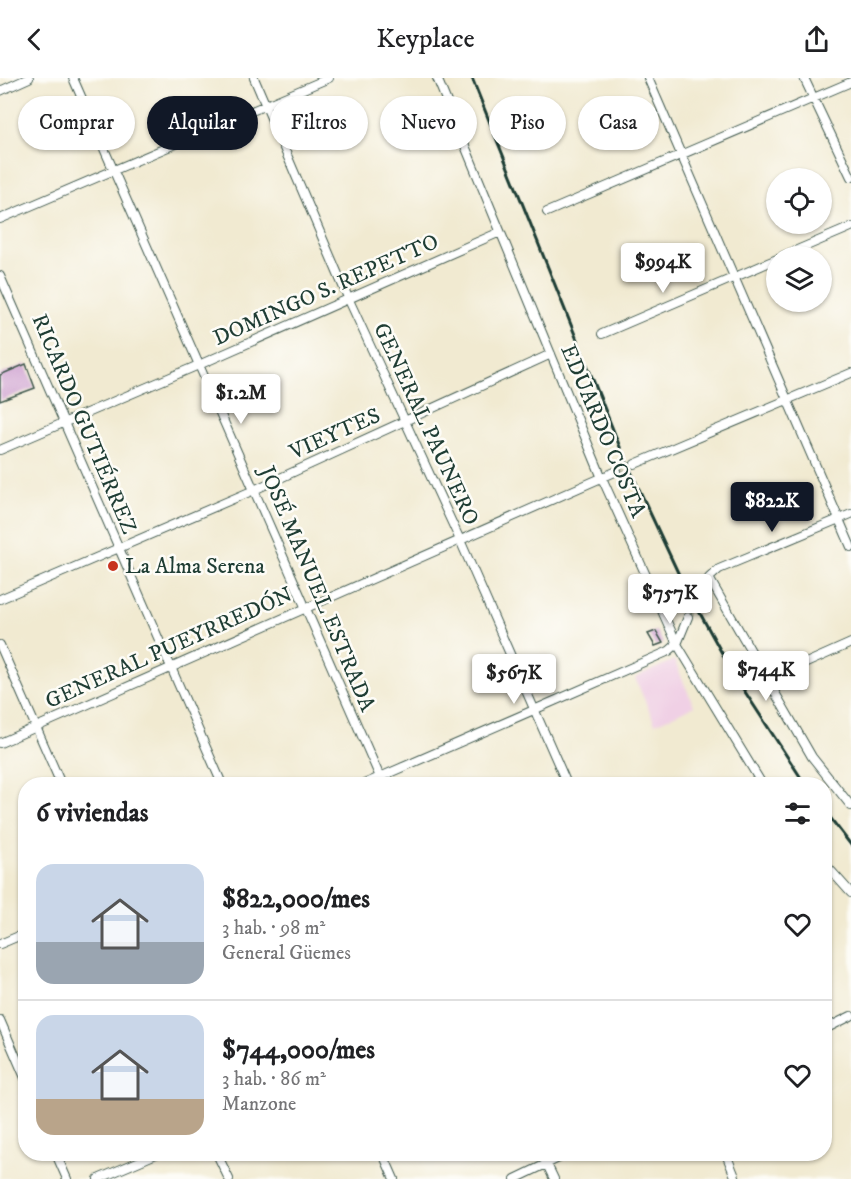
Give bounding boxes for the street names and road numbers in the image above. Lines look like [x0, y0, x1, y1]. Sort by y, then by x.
street label: DOMINGO S. REPETTO [209, 228, 443, 352]
street label: RICARDO GUTIÉRREZ [25, 310, 143, 538]
street label: GENERAL PAUNERO [367, 318, 485, 530]
street label: EDUARDO COSTA [554, 340, 652, 523]
street label: VIEYTES [284, 402, 385, 466]
street label: JOSÉ MANUEL ESTRADA [252, 460, 381, 717]
street label: GENERAL PUEYRREDÓN [41, 580, 297, 715]

